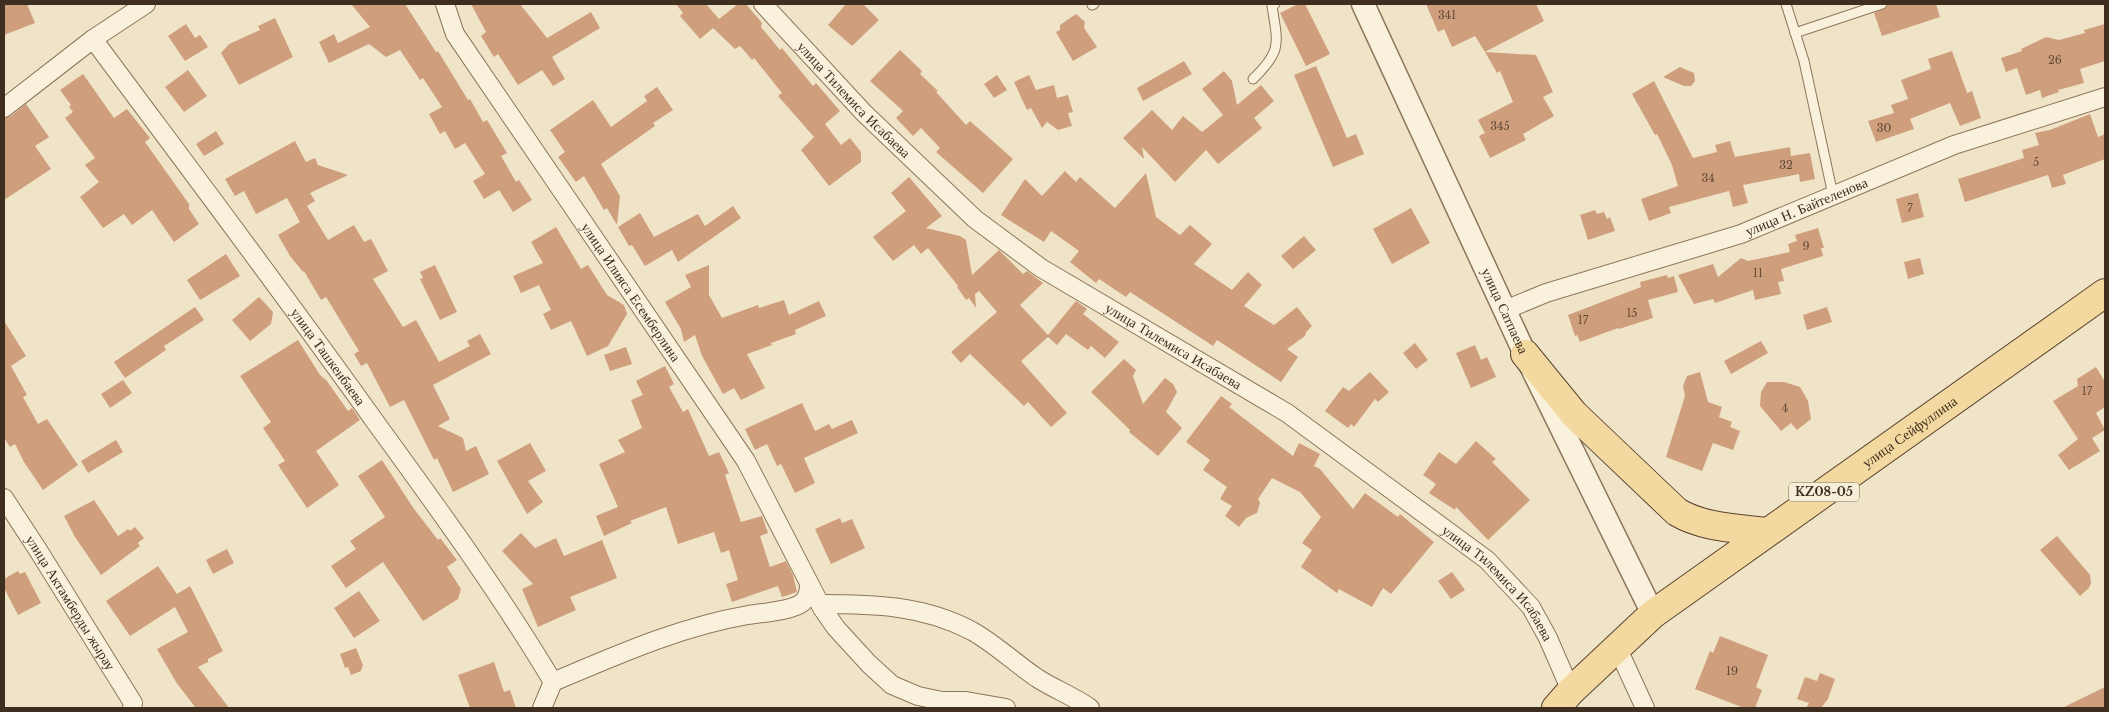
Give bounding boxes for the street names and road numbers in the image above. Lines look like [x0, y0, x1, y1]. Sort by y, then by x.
street label: улица Тилемиса Исабаева [793, 38, 915, 162]
street label: улица Н. Байтеленова [1742, 173, 1871, 240]
street label: улица Илияса Есемберлина [577, 219, 685, 366]
street label: улица Сатпаева [1477, 265, 1533, 357]
street label: улица Тилемиса Исабаева [1102, 299, 1246, 394]
street label: улица Ташкенбаева [287, 304, 370, 409]
street label: улица Сейфуллина [1859, 391, 1961, 472]
road number: KZ08-05 [1789, 482, 1859, 502]
street label: улица Тилемиса Исабаева [1438, 521, 1557, 645]
street label: улица Актамберды жырау [22, 532, 119, 674]

